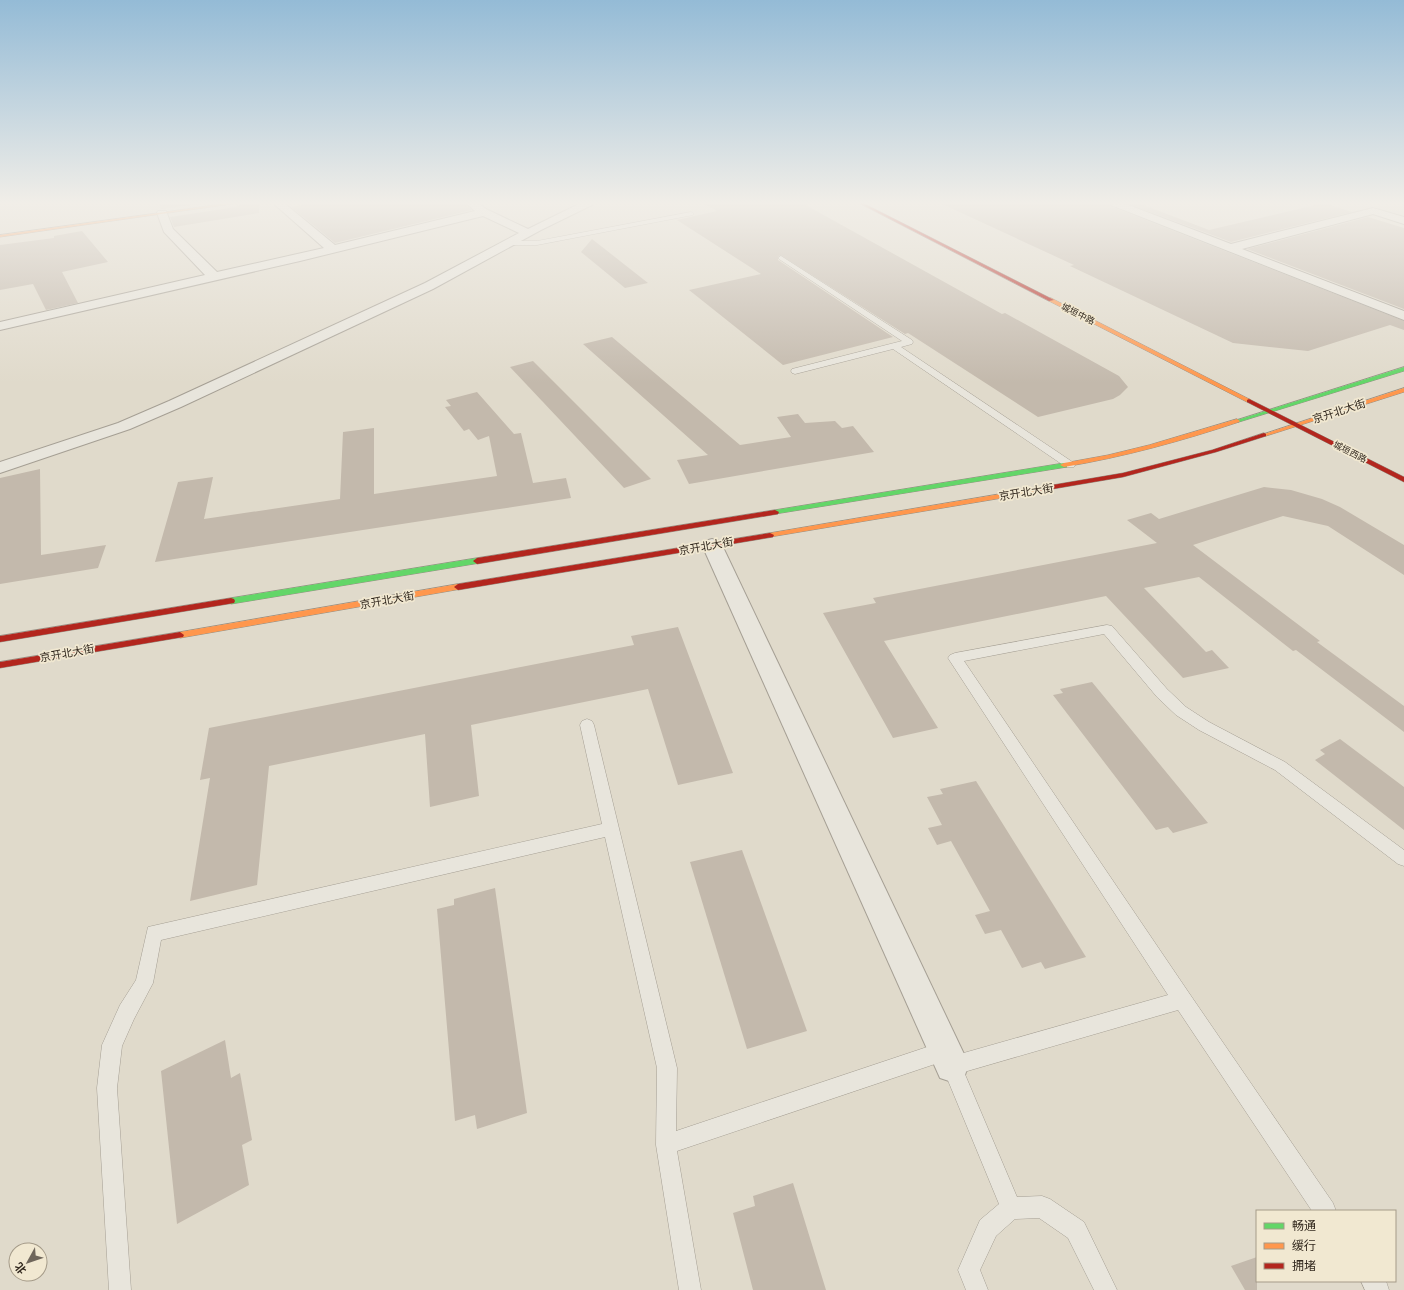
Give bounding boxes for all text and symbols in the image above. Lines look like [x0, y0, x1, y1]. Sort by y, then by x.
street label: 城垣中路 [1060, 301, 1096, 327]
street label: 京开北大街 [1311, 397, 1367, 426]
street label: 城垣西路 [1332, 439, 1368, 465]
street label: 京开北大街 [998, 482, 1054, 503]
street label: 京开北大街 [678, 535, 734, 558]
street label: 京开北大街 [359, 589, 415, 612]
street label: 京开北大街 [39, 642, 95, 665]
legend [1256, 1210, 1396, 1282]
text: 畅通 [1292, 1219, 1316, 1233]
text: 缓行 [1292, 1239, 1316, 1253]
north arrow [8, 1242, 48, 1282]
text: 拥堵 [1292, 1259, 1316, 1273]
text: 北 [12, 1260, 29, 1276]

